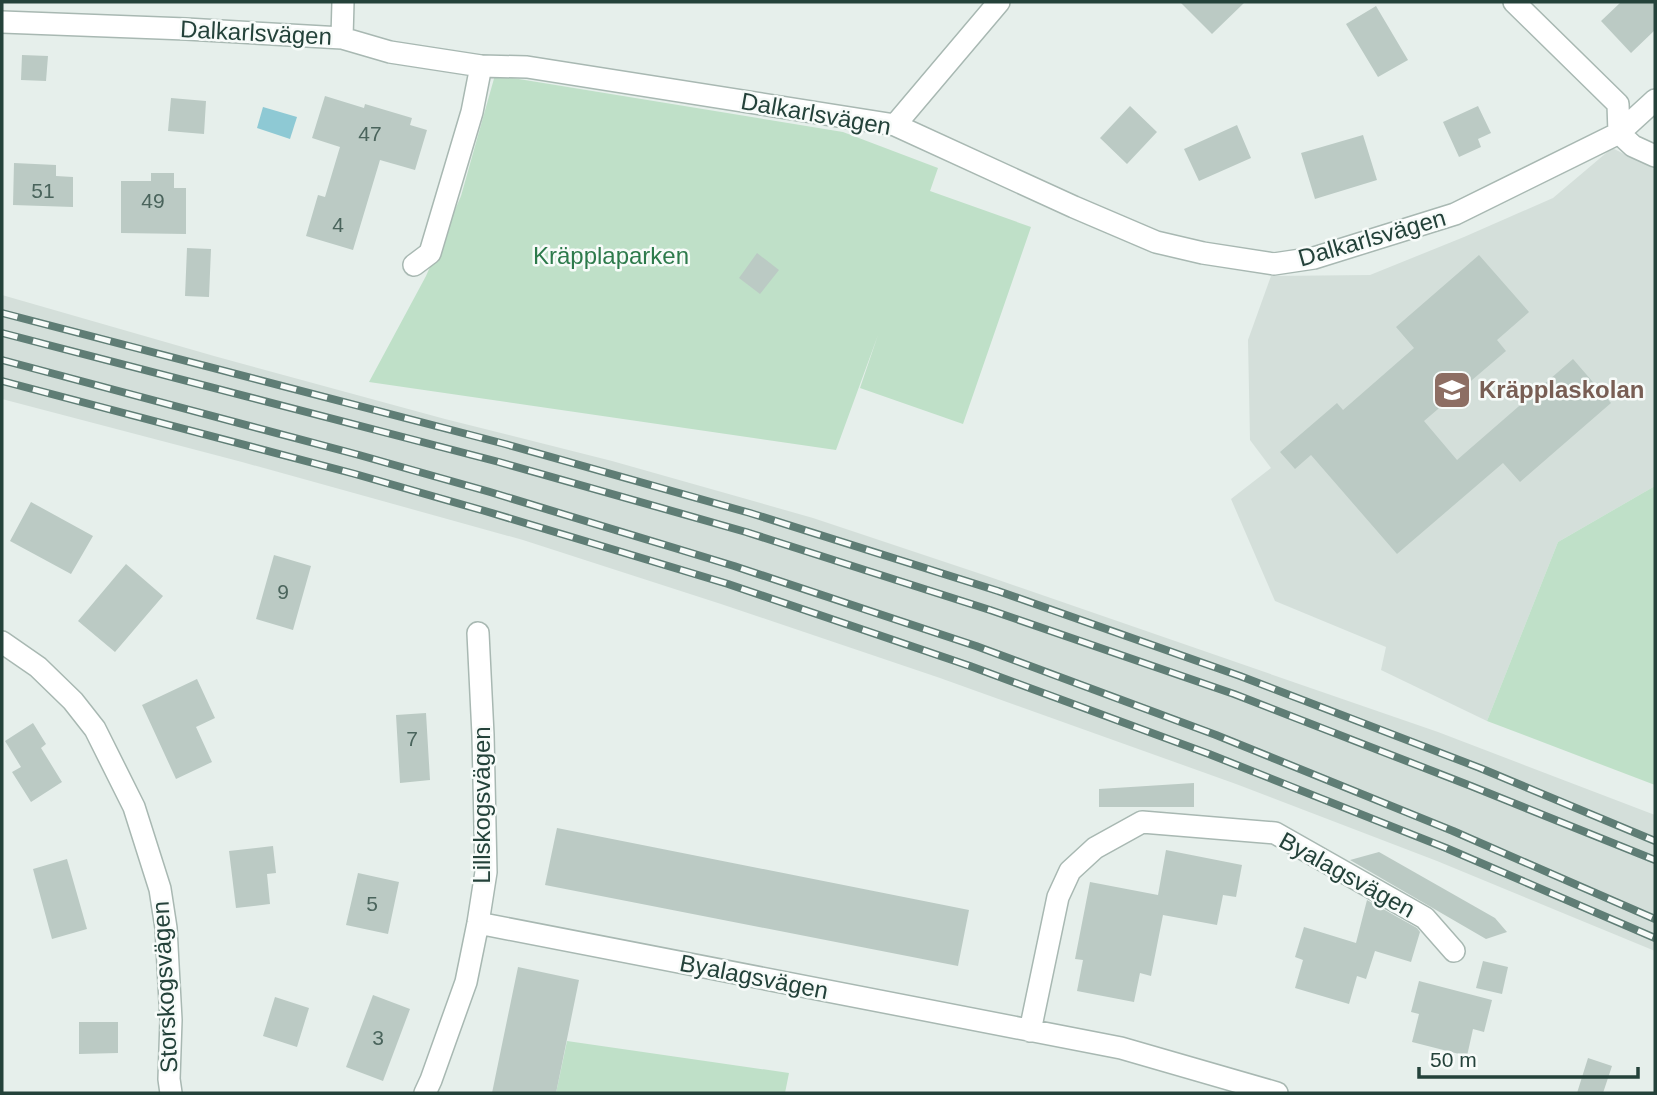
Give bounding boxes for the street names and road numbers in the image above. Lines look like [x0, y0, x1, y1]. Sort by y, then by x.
street label: Dalkarlsvägen [179, 15, 333, 50]
street label: Dalkarlsvägen [739, 87, 893, 140]
street label: Dalkarlsvägen [1295, 204, 1449, 271]
street label: Lillskogsvägen [468, 726, 495, 884]
street label: Byalagsvägen [1275, 826, 1420, 923]
street label: Storskogsvägen [147, 900, 182, 1074]
street label: Byalagsvägen [678, 949, 831, 1004]

